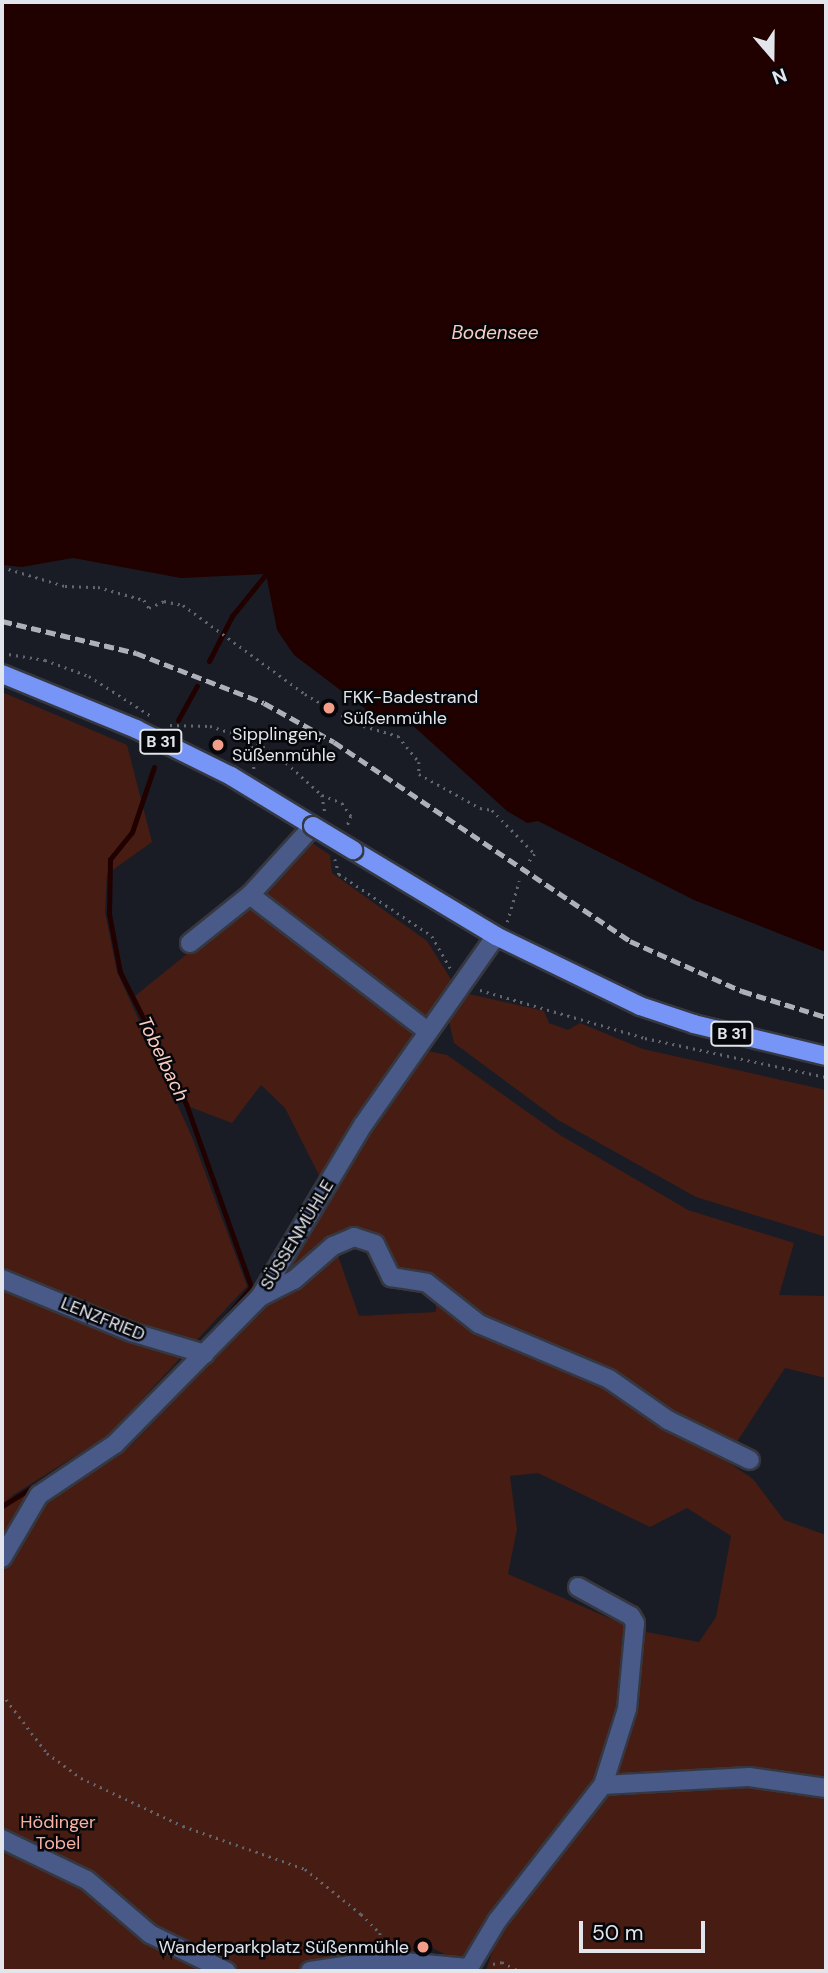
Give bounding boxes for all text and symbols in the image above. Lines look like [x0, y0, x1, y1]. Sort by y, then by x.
north arrow [737, 21, 807, 91]
text: N [769, 62, 790, 90]
water label: Bodensee [451, 322, 539, 344]
place label: FKK-Badestrand Süßenmühle [343, 687, 478, 730]
marker: FKK-Badestrand Süßenmühle [321, 700, 337, 716]
place label: Sipplingen, Süßenmühle [232, 724, 336, 766]
road number: B 31 [138, 730, 184, 754]
marker: Sipplingen, Süßenmühle [210, 737, 226, 753]
water label: Tobelbach [133, 1013, 193, 1105]
road number: B 31 [709, 1022, 755, 1046]
street label: SÜSSENMÜHLE [256, 1176, 338, 1294]
street label: LENZFRIED [58, 1292, 148, 1346]
park label: Hödinger Tobel [20, 1812, 96, 1854]
scale bar [583, 1906, 709, 1950]
text: 50 m [592, 1919, 643, 1947]
place label: Wanderparkplatz Süßenmühle [159, 1936, 409, 1958]
marker: Wanderparkplatz Süßenmühle [415, 1939, 431, 1955]

